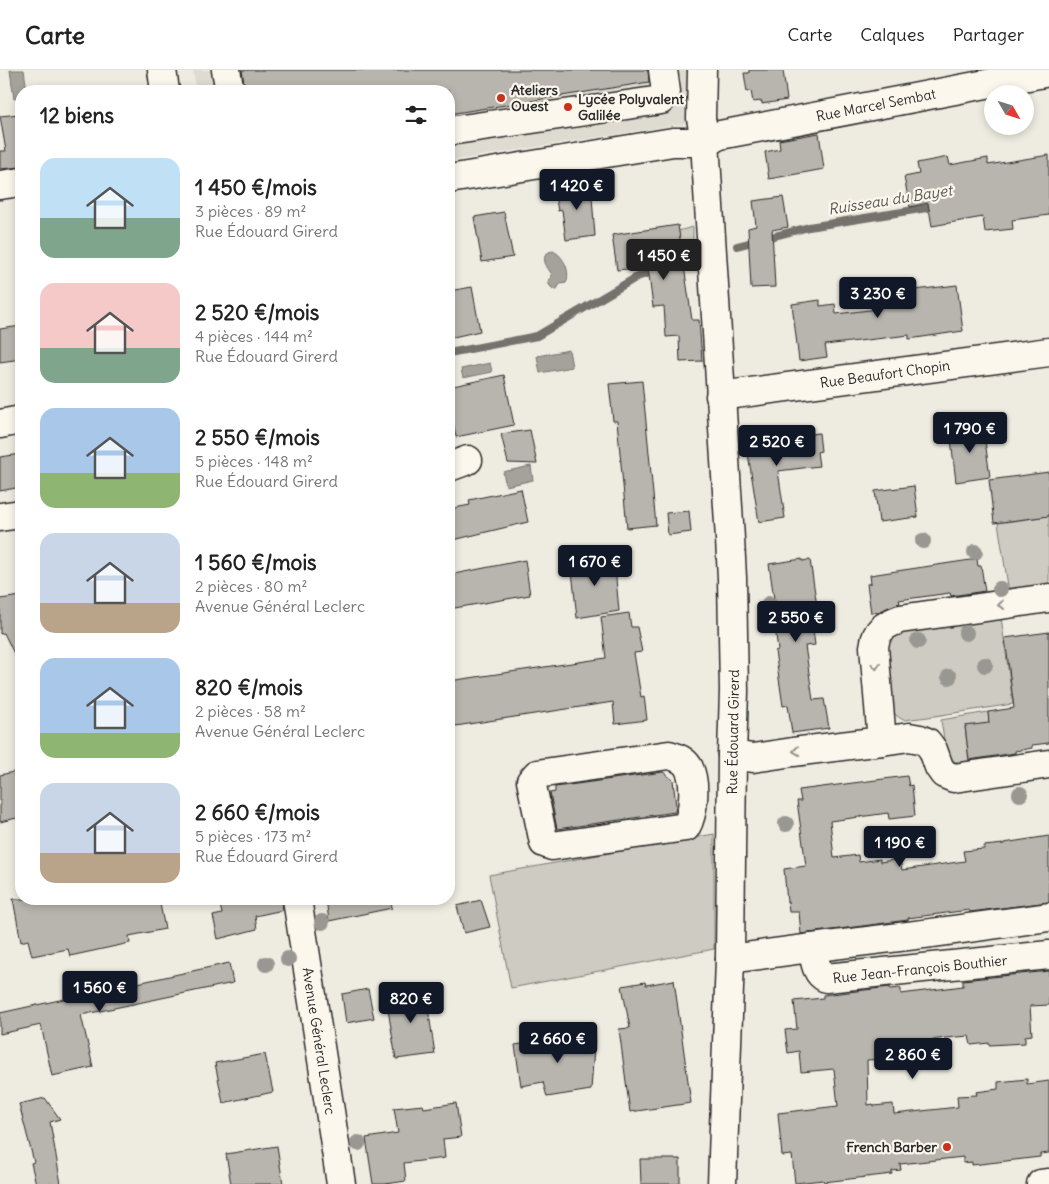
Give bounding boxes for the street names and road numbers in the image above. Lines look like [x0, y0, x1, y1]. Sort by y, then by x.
street label: Rue Marcel Sembat [815, 85, 938, 125]
street label: Rue Beaufort Chopin [819, 356, 951, 392]
street label: Rue Édouard Girerd [723, 669, 743, 795]
street label: Rue Jean-François Bouthier [832, 951, 1009, 987]
street label: Avenue Général Leclerc [298, 966, 340, 1116]

